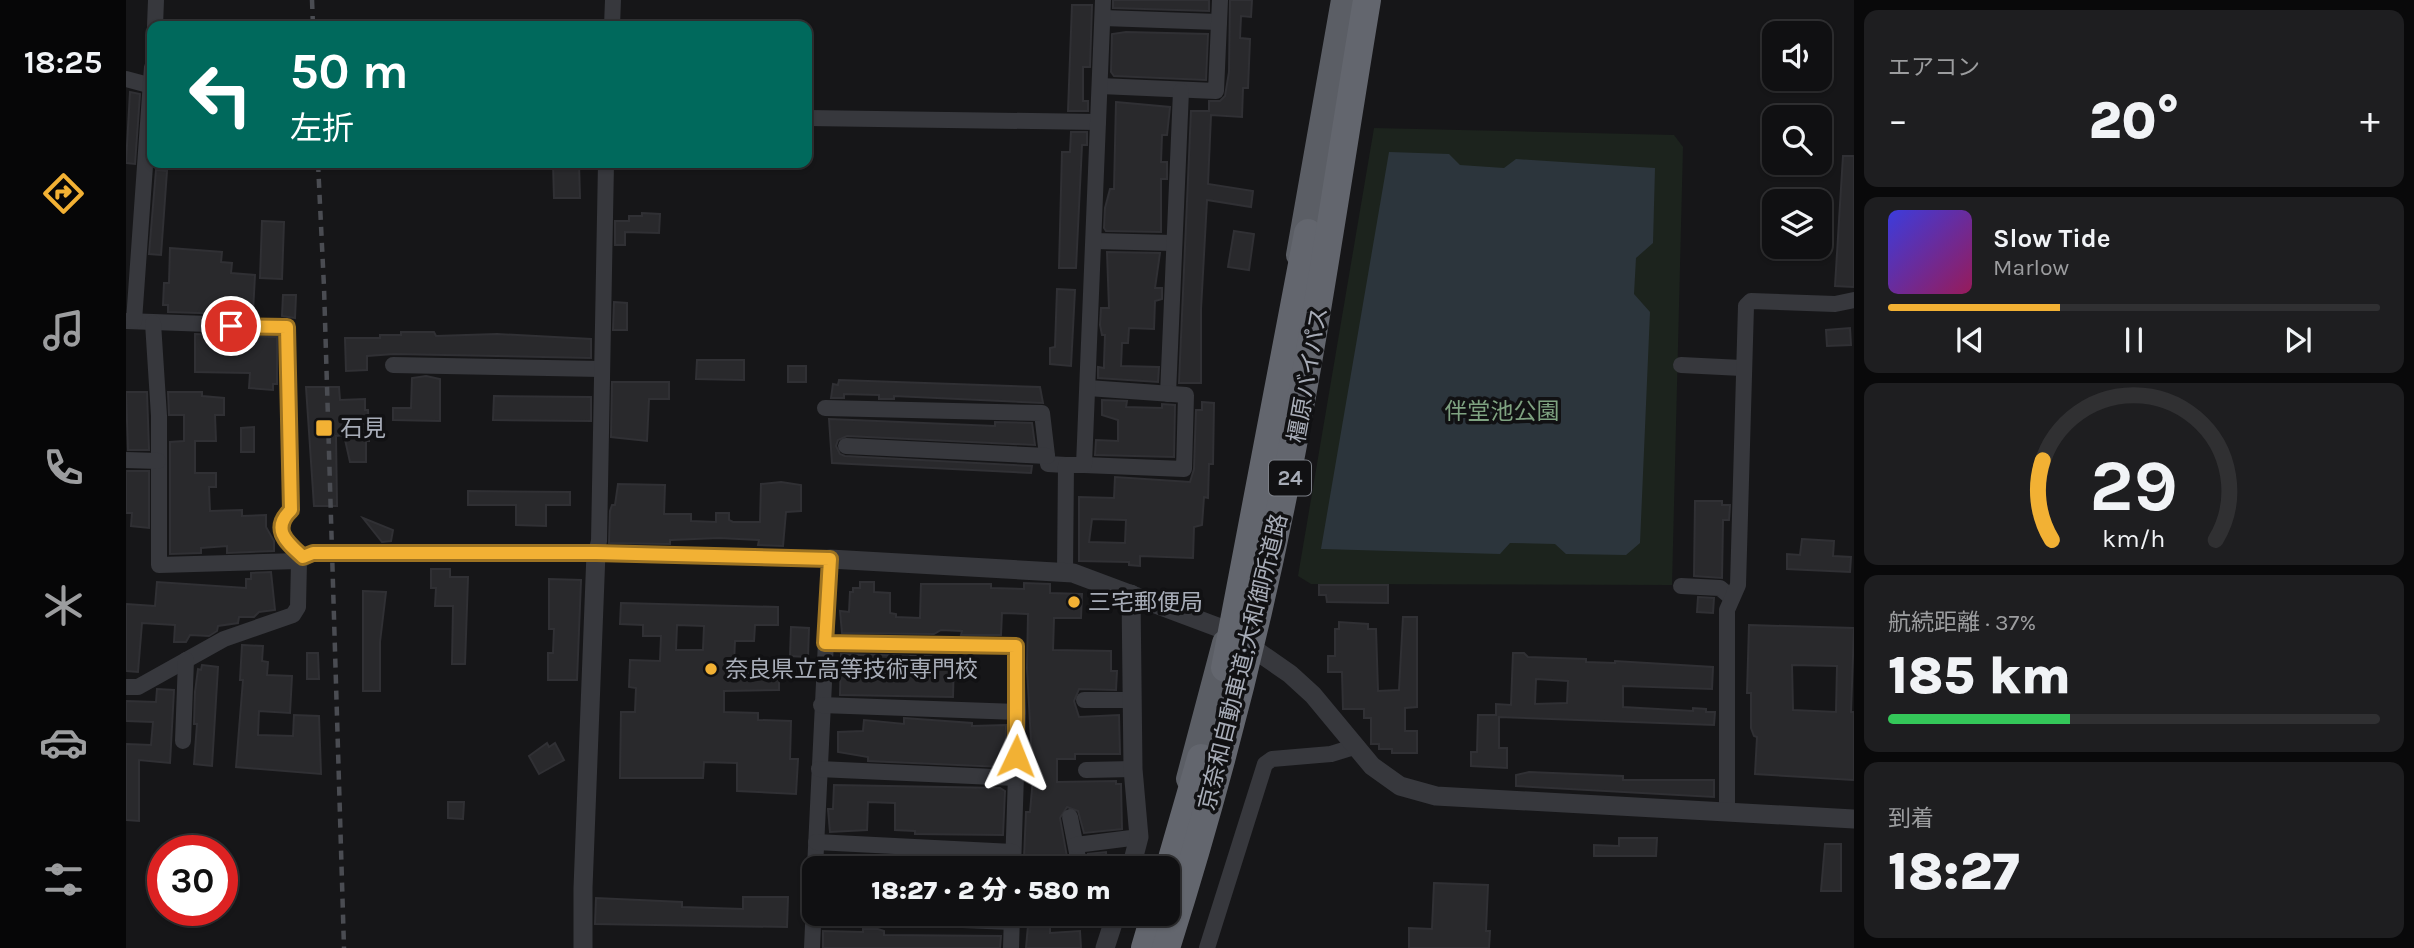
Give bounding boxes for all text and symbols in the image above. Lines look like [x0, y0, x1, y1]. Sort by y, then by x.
map controls [1762, 21, 1832, 259]
button: sound [1762, 21, 1832, 91]
text: 50 m [290, 43, 408, 100]
text: 18:25 [24, 44, 102, 81]
icon: left [175, 49, 266, 140]
text: エアコン [1888, 54, 1980, 81]
text: 20° [2089, 90, 2179, 151]
text: − [1888, 98, 1908, 143]
text: + [2360, 98, 2380, 143]
button: search [1762, 105, 1832, 175]
text: 左折 [290, 110, 354, 147]
icon: directions [39, 169, 88, 218]
button: layers [1762, 189, 1832, 259]
text: Slow Tide [1993, 223, 2111, 254]
text: Marlow [1993, 254, 2069, 281]
pin [201, 296, 261, 356]
street label: 橿原バイパス [1283, 305, 1333, 445]
icon: music [39, 306, 88, 355]
icon: arrive [212, 307, 250, 345]
icon: previous [1951, 321, 1989, 359]
icon: pause [2115, 321, 2153, 359]
icon: next [2279, 321, 2317, 359]
park label: 伴堂池公園 [1445, 398, 1560, 425]
place label: 石見 [340, 415, 386, 442]
marker: 石見 [314, 418, 334, 438]
icon: phone [39, 443, 88, 492]
text: 29 [2090, 443, 2178, 528]
road number: 24 [1269, 461, 1311, 496]
street label: 京奈和自動車道;大和御所道路 [1193, 511, 1293, 813]
text: km/h [2102, 524, 2166, 553]
icon: climate [39, 581, 88, 630]
place label: 三宅郵便局 [1088, 589, 1203, 616]
marker: 三宅郵便局 [1066, 594, 1082, 610]
text: 航続距離 · 37% [1888, 609, 2036, 636]
text: 185 km [1888, 645, 2071, 706]
place label: 奈良県立高等技術専門校 [725, 656, 978, 683]
marker: 奈良県立高等技術専門校 [703, 661, 719, 677]
icon: car [39, 718, 88, 767]
position arrow [979, 719, 1053, 793]
text: 到着 [1888, 805, 1934, 832]
speed limit sign: 30 [147, 835, 238, 926]
text: 18:27 [1888, 841, 2020, 902]
icon: filters [39, 855, 88, 904]
text: 18:27 · 2 分 · 580 m [871, 875, 1111, 906]

